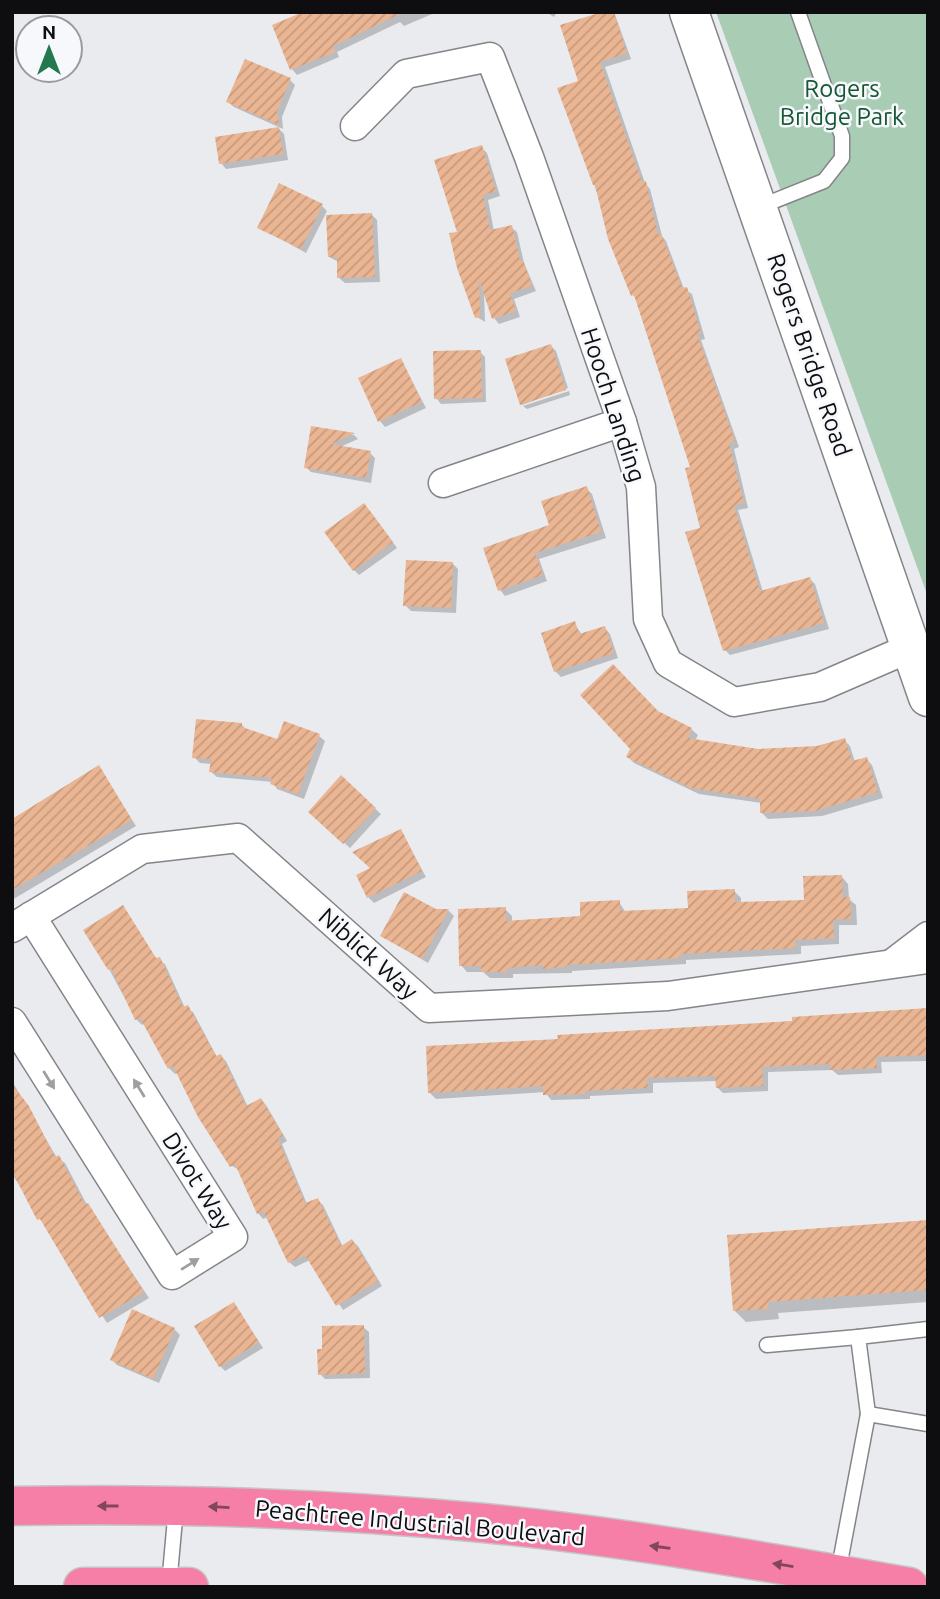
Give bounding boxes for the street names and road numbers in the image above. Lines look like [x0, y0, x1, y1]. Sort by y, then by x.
street label: Rogers Bridge Road [762, 250, 857, 460]
street label: Hooch Landing [576, 324, 651, 485]
street label: Niblick Way [313, 902, 424, 1005]
street label: Divot Way [157, 1127, 238, 1234]
street label: Peachtree Industrial Boulevard [254, 1495, 586, 1550]

